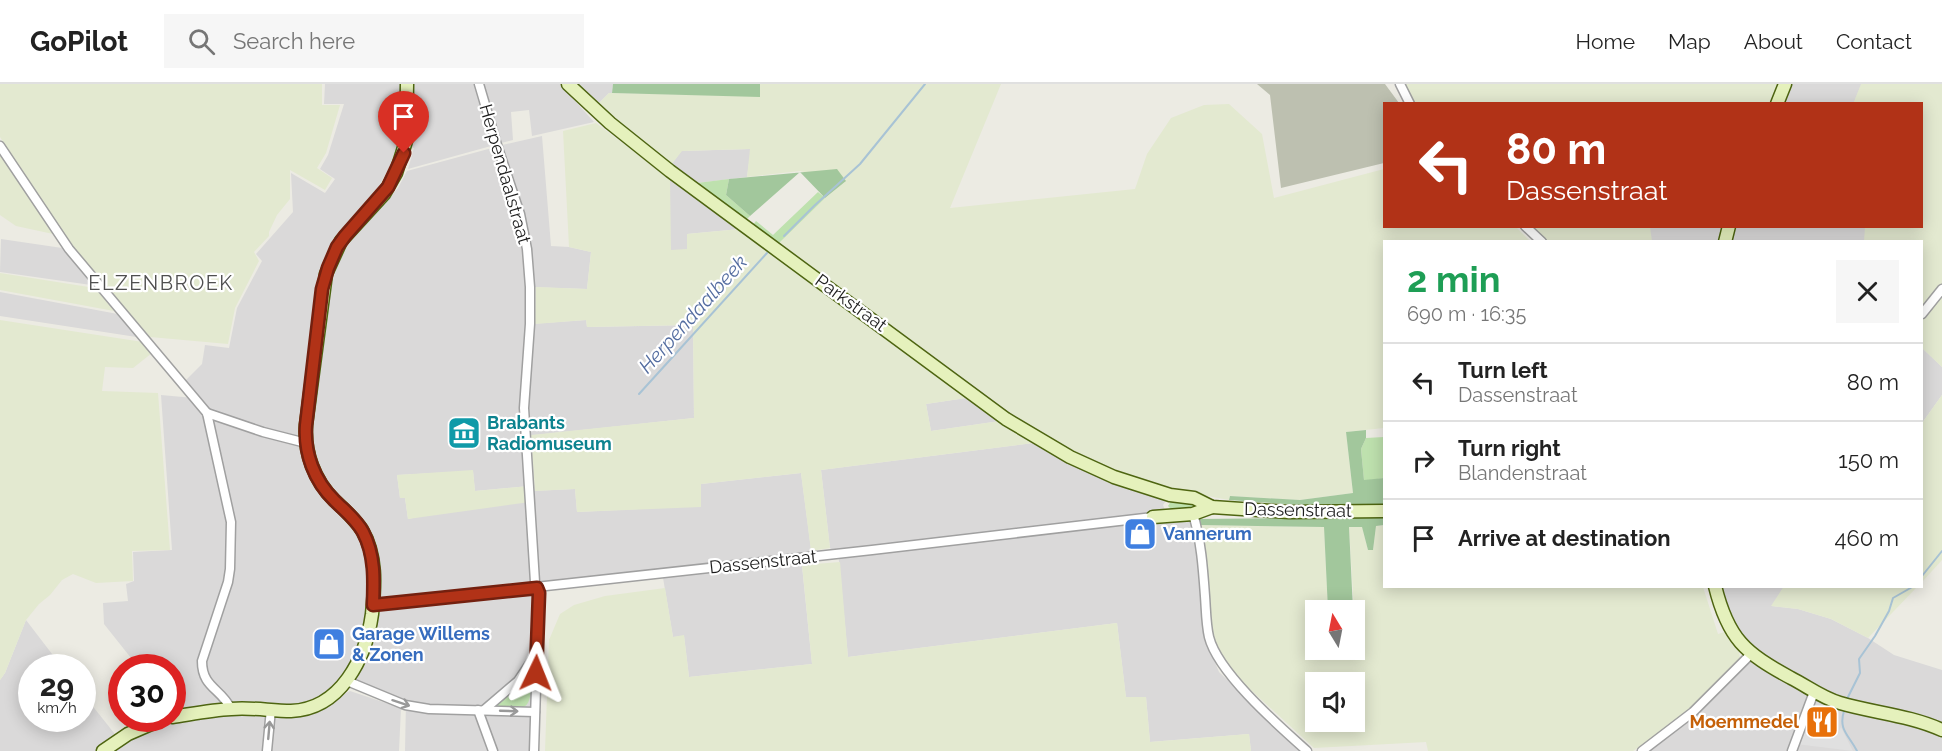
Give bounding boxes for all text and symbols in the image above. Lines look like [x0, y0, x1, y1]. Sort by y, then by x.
search box [164, 14, 584, 68]
text: GoPilot [30, 25, 128, 58]
icon: search [185, 25, 218, 58]
text: Search here [233, 28, 355, 54]
text: Home [1576, 29, 1635, 54]
text: Map [1668, 29, 1711, 54]
text: About [1744, 29, 1803, 54]
text: Contact [1836, 29, 1912, 54]
pin [378, 91, 429, 153]
icon: arrive [387, 100, 420, 133]
street label: Herpendaalstraat [475, 102, 535, 246]
text: 80 m [1506, 125, 1606, 174]
icon: left [1407, 126, 1485, 204]
text: Dassenstraat [1506, 175, 1667, 206]
water label: Herpendaalbeek [634, 250, 752, 378]
text: 2 min [1407, 258, 1500, 300]
button: close [1836, 260, 1899, 323]
street label: Parkstraat [811, 270, 891, 336]
district label: ELZENBROEK [88, 271, 234, 295]
text: 690 m · 16:35 [1407, 302, 1526, 326]
text: Turn left [1458, 357, 1548, 383]
icon: left [1407, 366, 1440, 399]
text: 80 m [1847, 369, 1899, 395]
text: Dassenstraat [1458, 383, 1578, 407]
place label: Brabants Radiomuseum [487, 412, 612, 454]
museum icon: Brabants Radiomuseum [446, 415, 482, 451]
text: Turn right [1458, 435, 1561, 461]
icon: right [1407, 444, 1440, 477]
text: 150 m [1838, 447, 1899, 473]
text: Blandenstraat [1458, 461, 1587, 485]
street label: Dassenstraat [1244, 498, 1352, 521]
shop icon: Vannerum [1122, 516, 1158, 552]
icon: arrive [1407, 522, 1440, 555]
place label: Vannerum [1163, 523, 1252, 544]
text: Arrive at destination [1458, 525, 1671, 551]
text: 460 m [1834, 525, 1899, 551]
street label: Dassenstraat [708, 545, 818, 578]
north arrow [1305, 600, 1365, 660]
map controls [1305, 600, 1365, 732]
place label: Garage Willems & Zonen [352, 623, 490, 665]
shop icon: Garage Willems & Zonen [311, 626, 347, 662]
position arrow [504, 641, 568, 705]
speed limit sign: 30 [108, 654, 186, 732]
text: 29 [40, 668, 74, 703]
button: sound [1305, 672, 1365, 732]
one-way arrow [391, 698, 410, 709]
text: km/h [37, 699, 77, 717]
restaurant icon: Moemmedel [1804, 704, 1840, 740]
one-way arrow [499, 705, 519, 717]
place label: Moemmedel [1690, 711, 1799, 732]
one-way arrow [264, 721, 275, 741]

